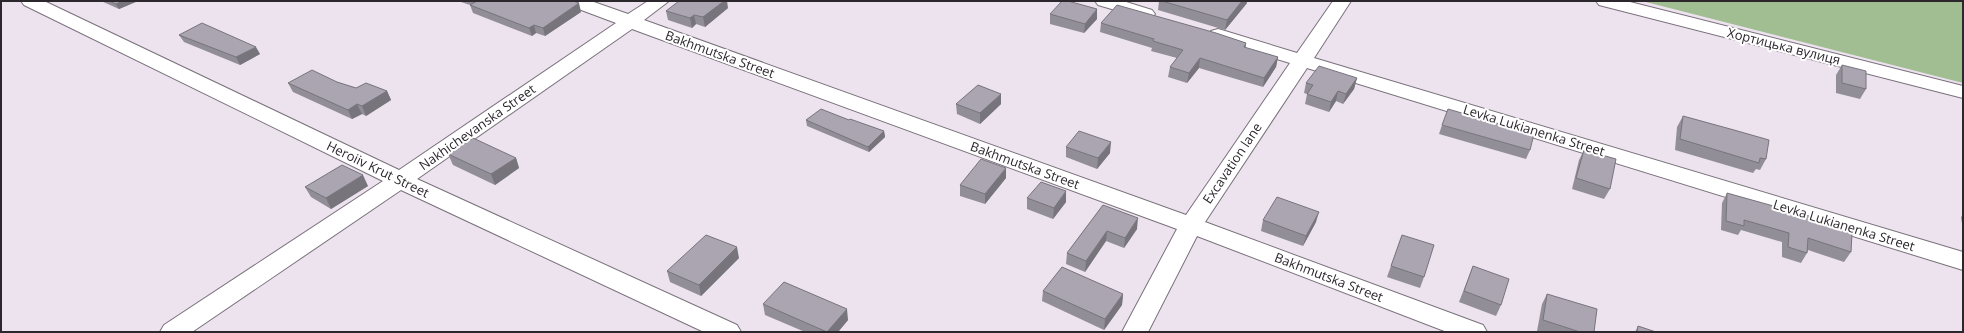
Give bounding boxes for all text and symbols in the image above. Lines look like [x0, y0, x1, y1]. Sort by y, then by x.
street label: Хортицька вулиця [1726, 23, 1842, 69]
street label: Bakhmutska Street [663, 26, 777, 82]
street label: Nakhichevanska Street [415, 80, 539, 174]
street label: Levka Lukianenka Street [1461, 100, 1607, 160]
street label: Excavation lane [1198, 119, 1266, 207]
street label: Heroiiv Krut Street [324, 136, 433, 202]
street label: Bakhmutska Street [968, 137, 1082, 193]
street label: Levka Lukianenka Street [1771, 195, 1917, 255]
street label: Bakhmutska Street [1272, 248, 1386, 306]

